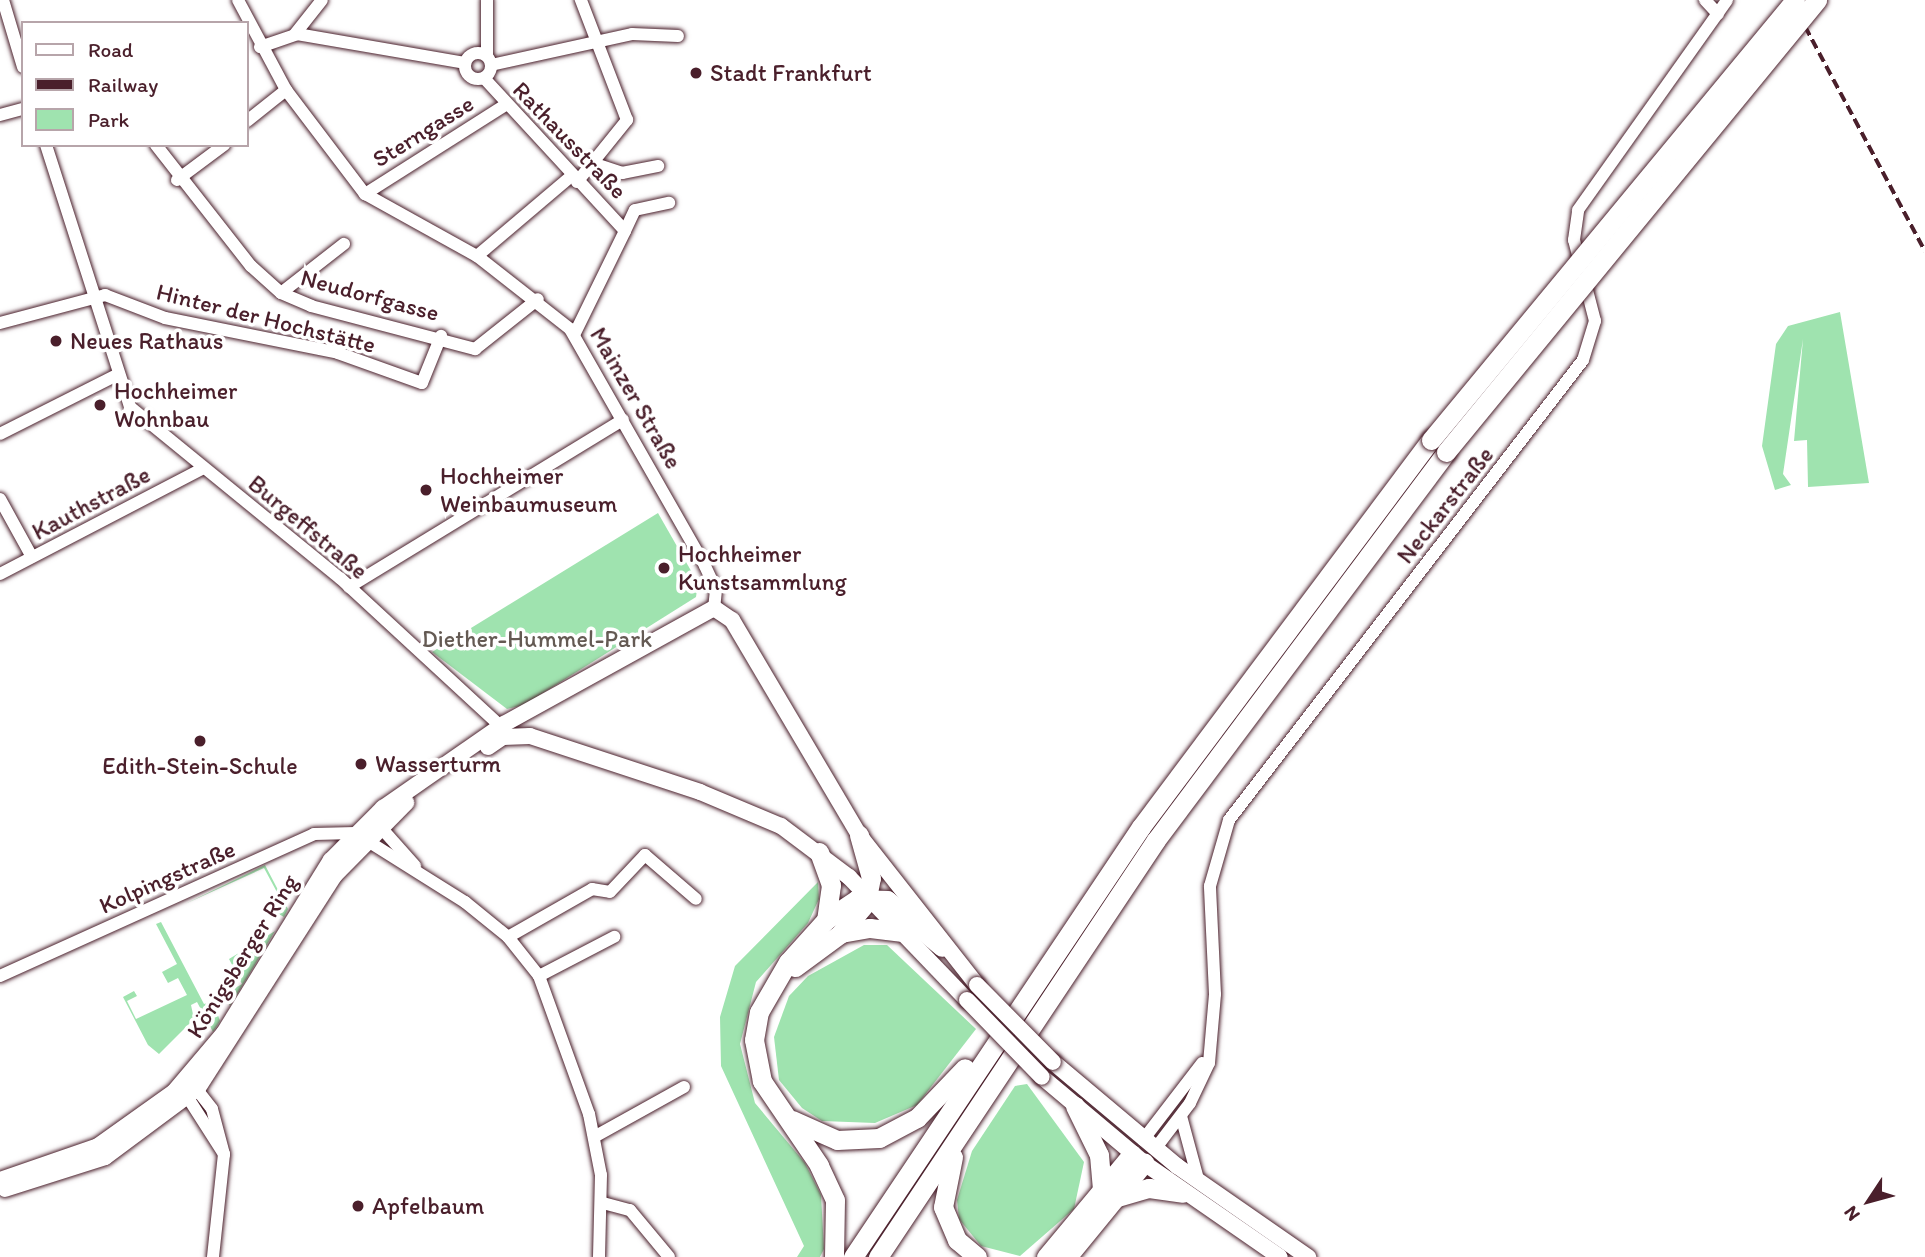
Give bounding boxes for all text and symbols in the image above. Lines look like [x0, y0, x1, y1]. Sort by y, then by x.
legend [21, 21, 248, 147]
text: Road [88, 37, 133, 62]
place label: Stadt Frankfurt [710, 59, 872, 87]
marker: Stadt Frankfurt [688, 65, 704, 81]
text: Railway [88, 72, 158, 97]
street label: Rathausstraße [507, 75, 633, 205]
street label: Sterngasse [367, 89, 479, 173]
text: Park [88, 107, 129, 132]
street label: Neudorfgasse [298, 263, 442, 327]
street label: Hinter der Hochstätte [154, 277, 378, 359]
street label: Mainzer Straße [584, 322, 688, 474]
place label: Neues Rathaus [70, 327, 223, 355]
marker: Neues Rathaus [48, 333, 64, 349]
place label: Hochheimer Wohnbau [114, 377, 237, 433]
marker: Hochheimer Wohnbau [92, 397, 108, 413]
street label: Neckarstraße [1390, 441, 1500, 569]
street label: Kauthstraße [27, 460, 155, 546]
place label: Hochheimer Weinbaumuseum [440, 462, 617, 518]
street label: Burgeffstraße [242, 469, 374, 585]
marker: Hochheimer Weinbaumuseum [418, 482, 434, 498]
place label: Hochheimer Kunstsammlung [678, 540, 847, 596]
marker: Hochheimer Kunstsammlung [656, 560, 672, 576]
park label: Diether-Hummel-Park [422, 625, 652, 653]
marker: Edith-Stein-Schule [192, 733, 208, 749]
place label: Wasserturm [375, 750, 501, 778]
place label: Edith-Stein-Schule [102, 752, 298, 780]
marker: Wasserturm [353, 756, 369, 772]
street label: Kolpingstraße [94, 834, 240, 920]
street label: Königsberger Ring [180, 869, 304, 1043]
north arrow [1834, 1166, 1904, 1236]
place label: Apfelbaum [372, 1192, 484, 1220]
marker: Apfelbaum [350, 1198, 366, 1214]
text: N [1839, 1202, 1865, 1226]

